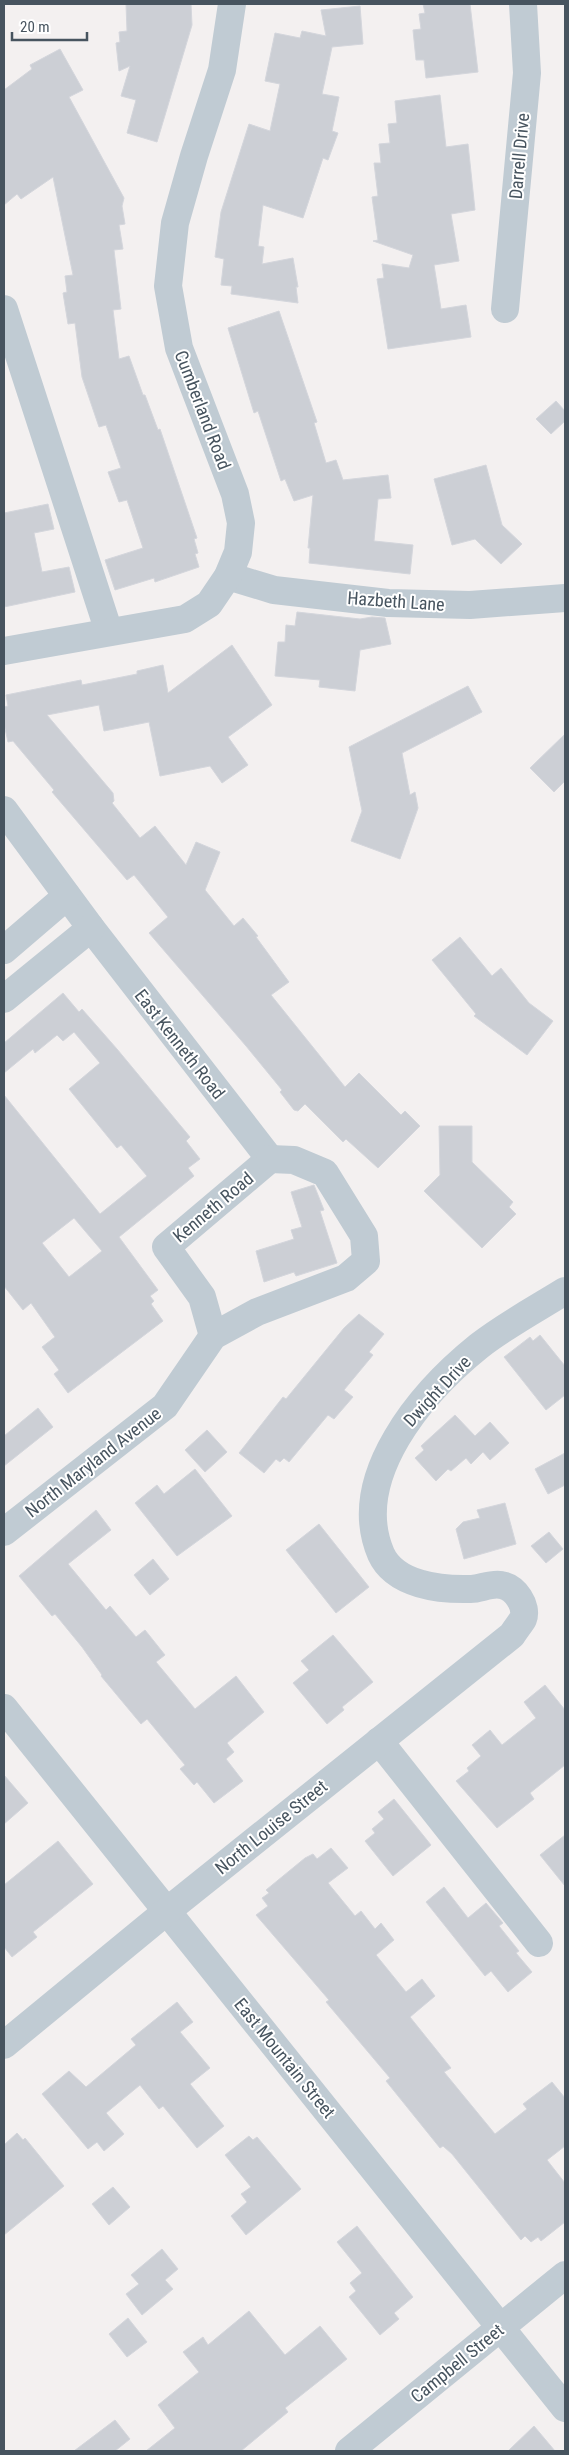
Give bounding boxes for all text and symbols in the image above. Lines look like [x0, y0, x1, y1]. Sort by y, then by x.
scale bar [12, 10, 88, 42]
text: 20 m [20, 18, 50, 36]
street label: Darrell Drive [505, 112, 533, 200]
street label: Cumberland Road [171, 347, 235, 473]
street label: Hazbeth Lane [347, 587, 445, 615]
street label: East Kenneth Road [131, 985, 229, 1103]
street label: Kenneth Road [169, 1167, 257, 1247]
street label: Dwight Drive [399, 1351, 475, 1431]
street label: North Maryland Avenue [21, 1403, 165, 1521]
street label: North Louise Street [211, 1776, 331, 1878]
street label: East Mountain Street [230, 1994, 340, 2122]
street label: Campbell Street [406, 2319, 508, 2407]

